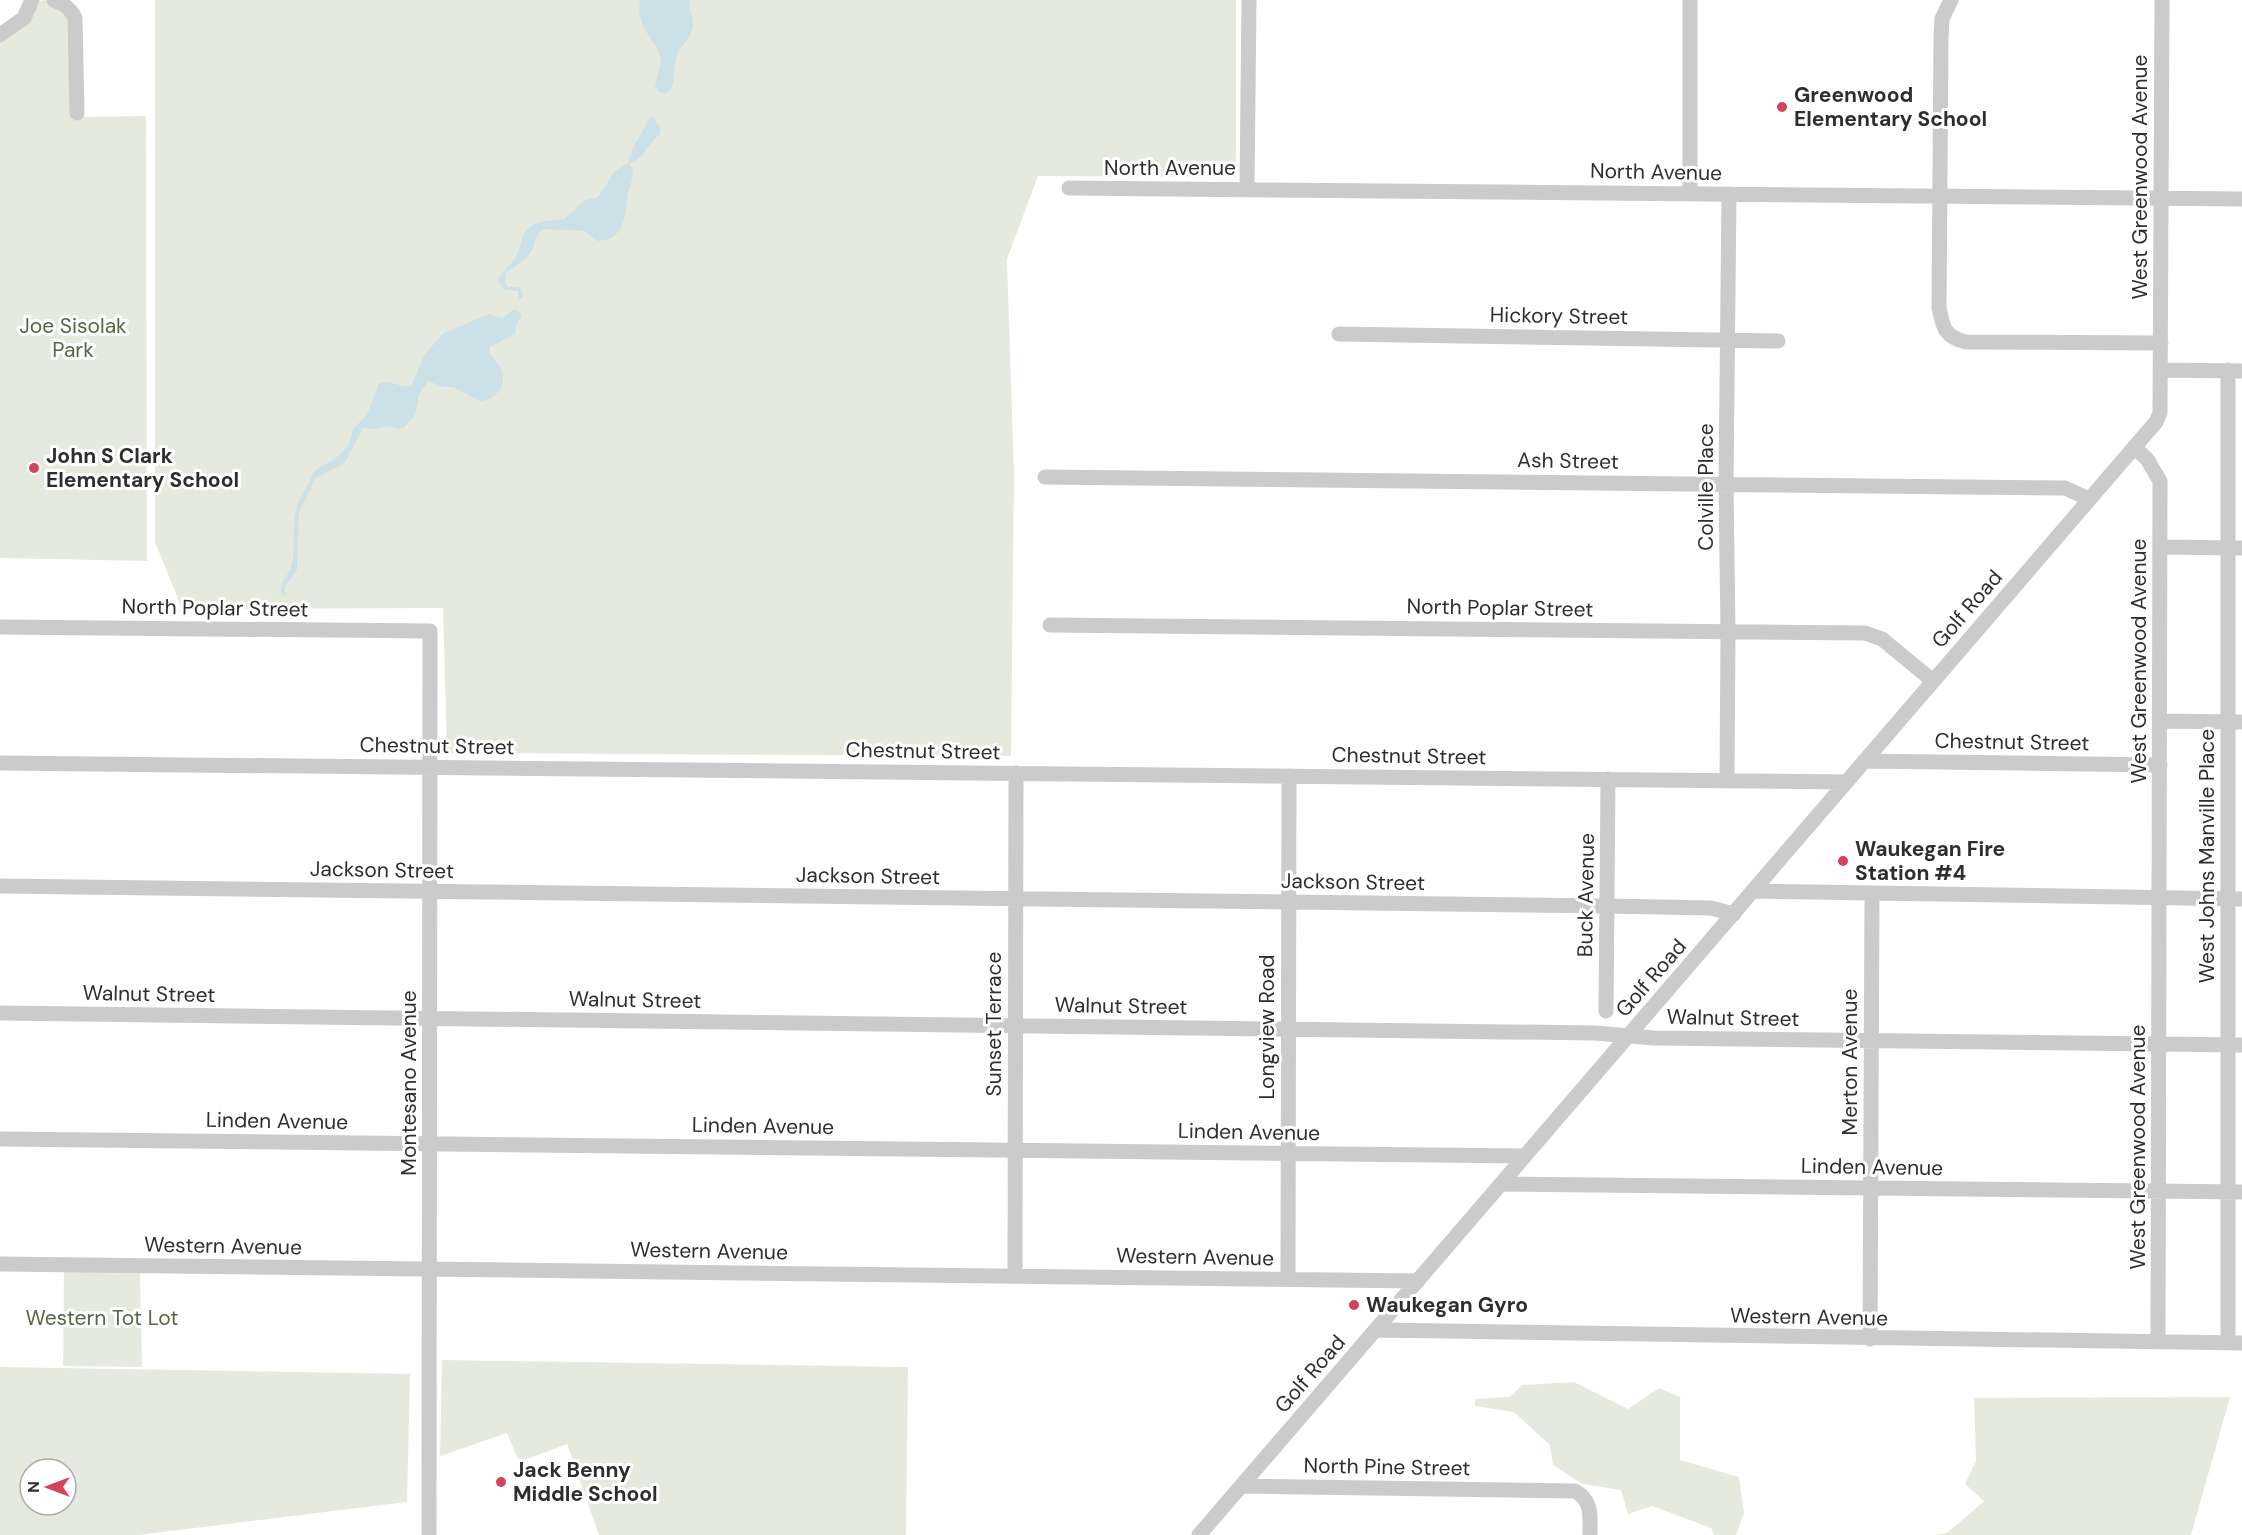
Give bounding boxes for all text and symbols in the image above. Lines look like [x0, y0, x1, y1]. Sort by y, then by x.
street label: West Greenwood Avenue [2126, 54, 2154, 299]
place label: Greenwood Elementary School [1794, 81, 1987, 133]
marker: Greenwood Elementary School [1775, 100, 1789, 114]
street label: North Avenue [1104, 154, 1236, 182]
street label: North Avenue [1590, 157, 1722, 187]
street label: Hickory Street [1490, 301, 1628, 331]
park label: Joe Sisolak Park [19, 312, 127, 364]
street label: Colville Place [1692, 423, 1720, 551]
place label: John S Clark Elementary School [46, 442, 239, 494]
street label: Ash Street [1517, 446, 1619, 476]
marker: John S Clark Elementary School [27, 461, 41, 475]
street label: West Greenwood Avenue [2125, 538, 2153, 783]
street label: Golf Road [1925, 564, 2009, 654]
street label: North Poplar Street [121, 592, 309, 624]
street label: North Poplar Street [1406, 592, 1594, 624]
street label: Chestnut Street [1934, 727, 2090, 757]
street label: West Johns Manville Place [2193, 729, 2221, 983]
street label: Chestnut Street [359, 731, 515, 761]
street label: Chestnut Street [845, 736, 1001, 766]
street label: Chestnut Street [1331, 741, 1487, 771]
street label: Buck Avenue [1571, 833, 1601, 957]
place label: Waukegan Fire Station #4 [1855, 835, 2005, 887]
marker: Waukegan Fire Station #4 [1836, 854, 1850, 868]
street label: Jackson Street [310, 855, 454, 885]
street label: Jackson Street [796, 861, 940, 891]
street label: Jackson Street [1281, 867, 1425, 897]
street label: Golf Road [1609, 933, 1693, 1023]
street label: Sunset Terrace [980, 951, 1008, 1096]
street label: Longview Road [1253, 954, 1281, 1100]
street label: Walnut Street [82, 979, 216, 1009]
street label: Walnut Street [568, 985, 702, 1015]
street label: Merton Avenue [1836, 989, 1864, 1135]
street label: Montesano Avenue [395, 990, 423, 1176]
street label: Walnut Street [1054, 991, 1188, 1021]
street label: Walnut Street [1666, 1003, 1800, 1033]
street label: West Greenwood Avenue [2124, 1024, 2152, 1269]
street label: Linden Avenue [206, 1106, 348, 1136]
street label: Linden Avenue [692, 1111, 834, 1141]
street label: Linden Avenue [1178, 1117, 1320, 1147]
street label: Linden Avenue [1801, 1152, 1943, 1182]
street label: Western Avenue [144, 1231, 302, 1261]
street label: Western Avenue [630, 1236, 788, 1266]
street label: Western Avenue [1116, 1242, 1274, 1272]
place label: Waukegan Gyro [1366, 1291, 1528, 1319]
marker: Waukegan Gyro [1347, 1298, 1361, 1312]
street label: Western Avenue [1730, 1302, 1888, 1332]
park label: Western Tot Lot [25, 1304, 179, 1332]
street label: Golf Road [1268, 1329, 1352, 1419]
street label: North Pine Street [1303, 1452, 1471, 1482]
place label: Jack Benny Middle School [513, 1456, 658, 1508]
north arrow [18, 1457, 78, 1517]
marker: Jack Benny Middle School [494, 1475, 508, 1489]
text: N [23, 1481, 44, 1493]

